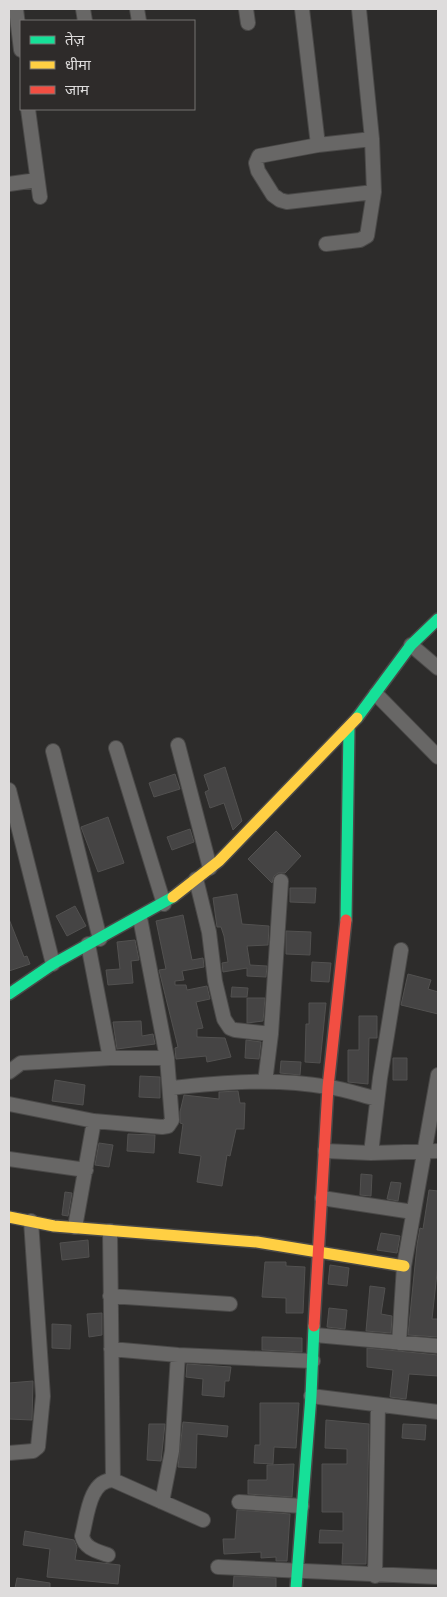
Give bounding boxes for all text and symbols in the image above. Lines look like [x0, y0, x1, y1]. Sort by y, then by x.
legend [20, 20, 195, 110]
text: तेज़ [65, 30, 86, 49]
text: धीमा [65, 55, 92, 74]
text: जाम [65, 80, 90, 99]

